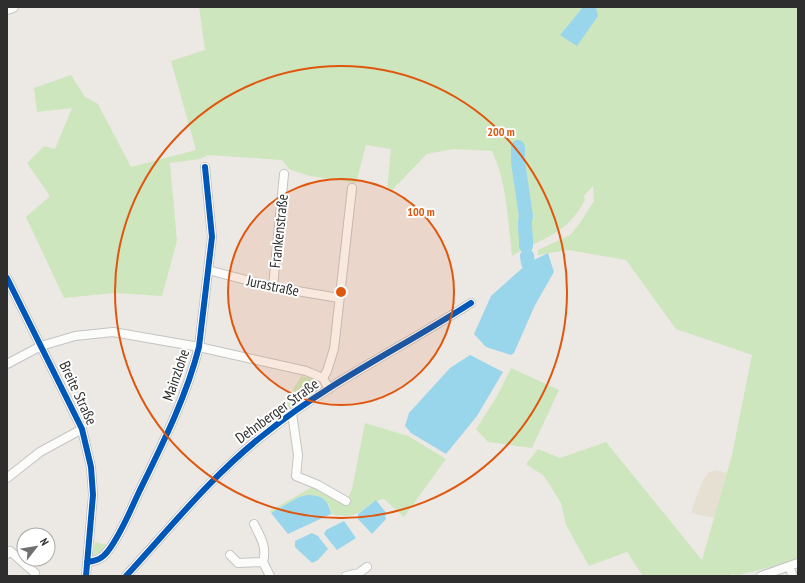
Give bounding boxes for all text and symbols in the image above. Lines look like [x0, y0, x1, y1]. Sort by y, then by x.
text: 200 m [487, 124, 515, 139]
street label: Frankenstraße [265, 193, 292, 269]
text: 100 m [407, 204, 435, 219]
street label: Jurastraße [244, 270, 301, 300]
centre of rings [334, 285, 348, 299]
street label: Mainzlohe [158, 346, 193, 403]
street label: Breite Straße [55, 358, 101, 428]
street label: Dehnberger Straße [231, 374, 322, 447]
north arrow [16, 527, 56, 567]
text: N [37, 536, 52, 548]

